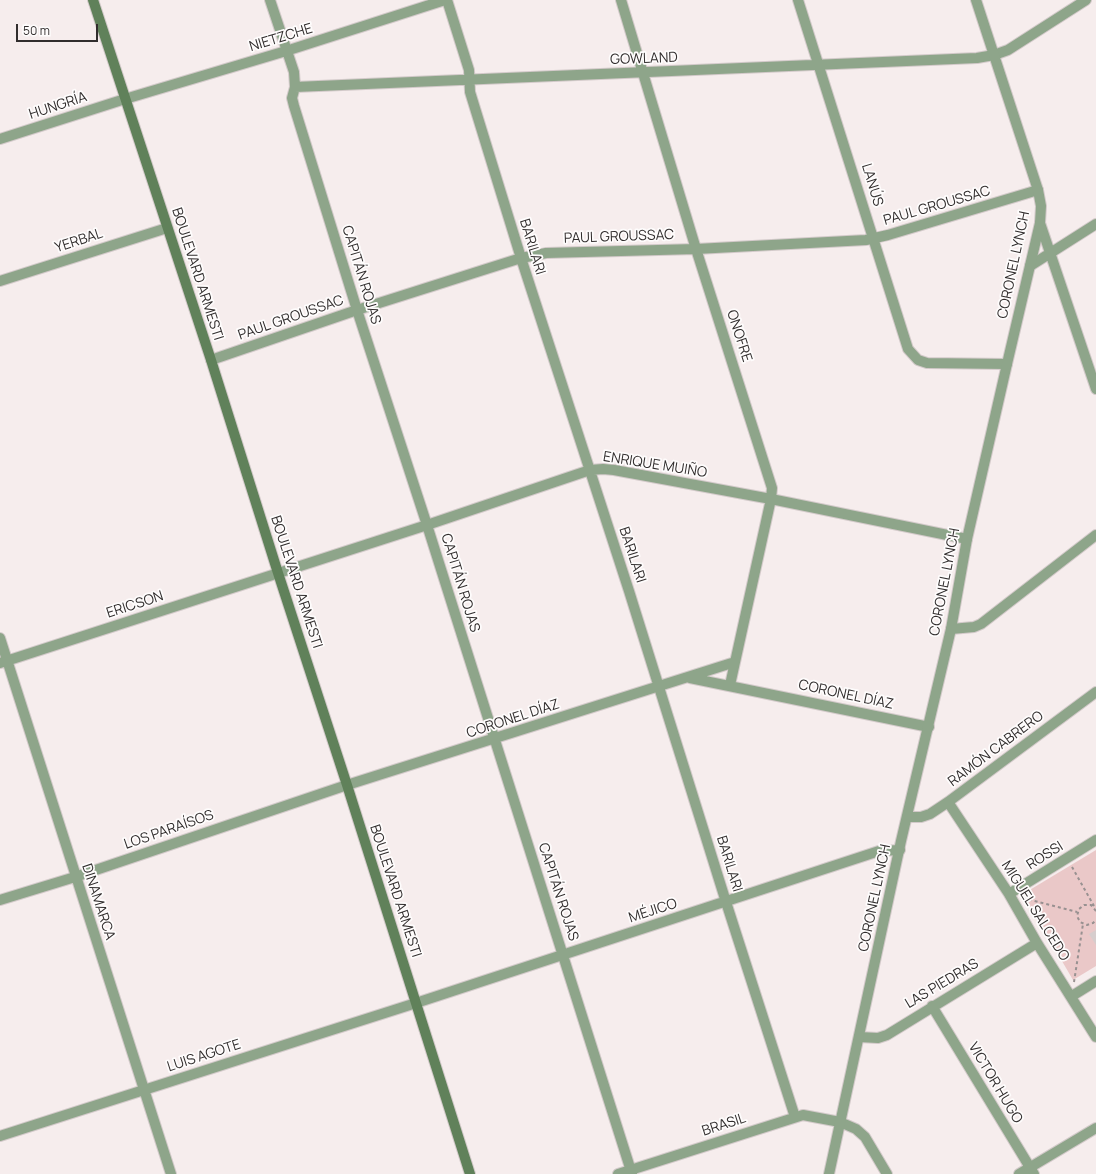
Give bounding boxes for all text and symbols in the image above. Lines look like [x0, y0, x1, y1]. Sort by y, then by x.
scale bar [18, 16, 100, 42]
street label: NIETZCHE [247, 20, 315, 56]
text: 50 m [23, 22, 50, 39]
street label: GOWLAND [610, 49, 678, 69]
street label: HUNGRÍA [27, 89, 89, 123]
street label: LANÚS [858, 162, 886, 208]
street label: PAUL GROUSSAC [882, 183, 992, 229]
street label: BOULEVARD ARMESTI [168, 206, 226, 342]
street label: CORONEL LYNCH [994, 210, 1034, 320]
street label: BARILARI [516, 217, 548, 277]
street label: CAPITÁN ROJAS [338, 224, 384, 326]
street label: YERBAL [53, 225, 105, 257]
street label: PAUL GROUSSAC [564, 227, 674, 247]
street label: PAUL GROUSSAC [236, 292, 346, 344]
street label: ONOFRE [723, 308, 755, 364]
street label: ENRIQUE MUIÑO [602, 448, 708, 482]
street label: BOULEVARD ARMESTI [267, 514, 325, 650]
street label: BARILARI [615, 525, 649, 585]
street label: CORONEL LYNCH [926, 527, 964, 637]
street label: CAPITÁN ROJAS [437, 532, 483, 634]
street label: ERICSON [104, 588, 166, 622]
street label: CORONEL DÍAZ [797, 677, 895, 713]
street label: CORONEL DÍAZ [464, 696, 562, 742]
street label: RAMÓN CABRERO [945, 708, 1047, 790]
street label: LOS PARAÍSOS [122, 807, 216, 853]
street label: BOULEVARD ARMESTI [366, 823, 424, 959]
street label: BARILARI [713, 834, 745, 894]
street label: ROSSI [1024, 838, 1066, 874]
street label: CAPITÁN ROJAS [534, 841, 582, 943]
street label: CORONEL LYNCH [855, 843, 895, 953]
street label: MIGUEL SALCEDO [997, 858, 1073, 964]
street label: DINAMARCA [78, 862, 118, 942]
street label: MÉJICO [627, 895, 679, 927]
street label: LAS PIEDRAS [902, 956, 982, 1012]
street label: LUIS AGOTE [165, 1036, 243, 1076]
street label: VICTOR HUGO [964, 1040, 1026, 1126]
street label: BRASIL [700, 1110, 748, 1140]

